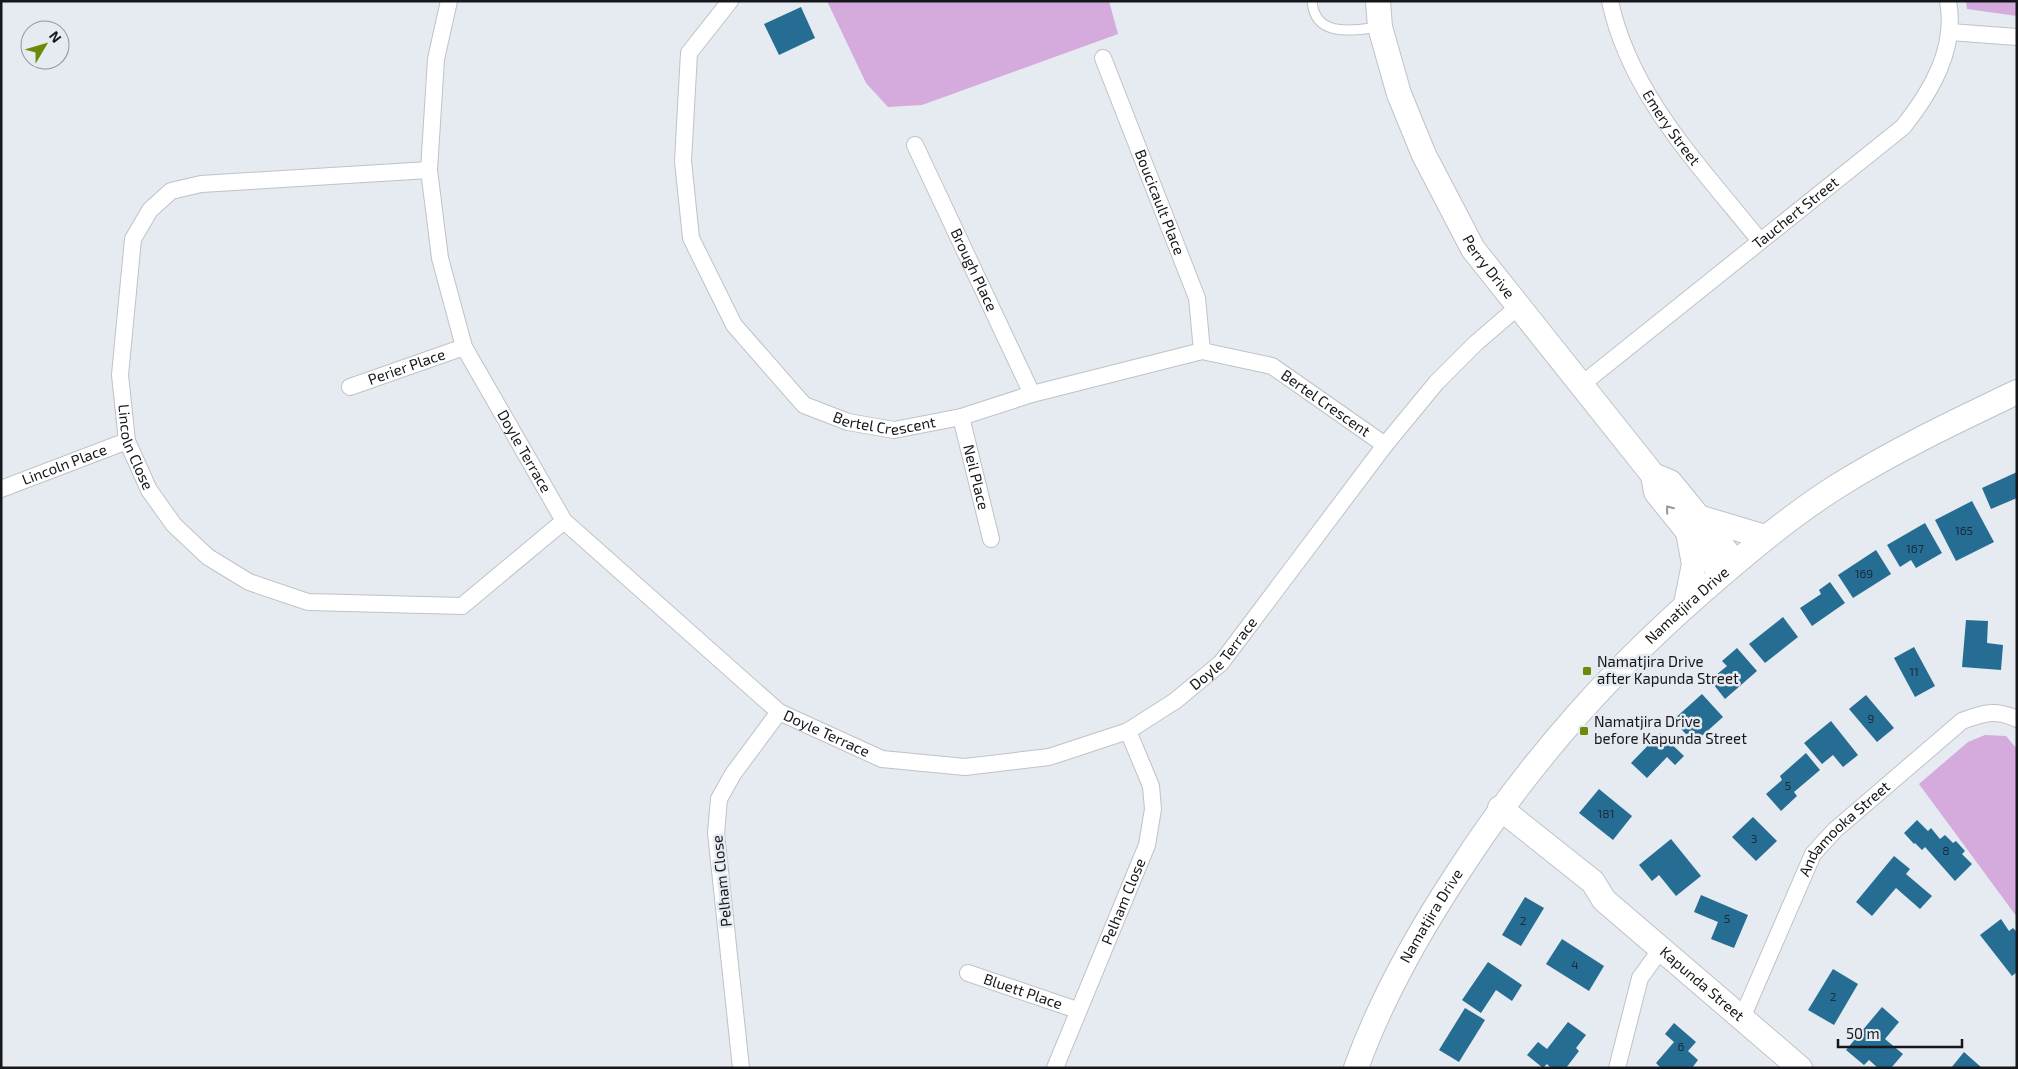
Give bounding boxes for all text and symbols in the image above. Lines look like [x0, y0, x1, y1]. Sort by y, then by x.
north arrow [20, 20, 70, 70]
text: N [46, 27, 65, 46]
street label: Emery Street [1639, 86, 1705, 169]
street label: Boucicault Place [1132, 147, 1189, 257]
street label: Tauchert Street [1748, 172, 1842, 252]
street label: Brough Place [947, 225, 1002, 314]
street label: Perry Drive [1459, 232, 1519, 302]
street label: Perier Place [365, 344, 447, 388]
street label: Bertel Crescent [1278, 365, 1374, 440]
street label: Lincoln Close [115, 403, 158, 492]
street label: Doyle Terrace [494, 406, 556, 496]
street label: Bertel Crescent [831, 407, 937, 438]
street label: Lincoln Place [19, 440, 109, 488]
street label: Neil Place [960, 442, 993, 511]
one-way arrow [1666, 505, 1675, 514]
house number: 165 [1955, 523, 1973, 537]
house number: 167 [1906, 541, 1924, 555]
street label: Namatjira Drive [1641, 562, 1732, 647]
house number: 169 [1855, 566, 1873, 580]
street label: Doyle Terrace [1185, 613, 1260, 693]
place label: Namatjira Drive after Kapunda Street [1597, 652, 1739, 687]
house number: 11 [1909, 664, 1919, 678]
marker: Namatjira Drive after Kapunda Street [1581, 665, 1593, 677]
street label: Doyle Terrace [781, 705, 873, 760]
house number: 9 [1868, 711, 1875, 725]
place label: Namatjira Drive before Kapunda Street [1594, 712, 1747, 747]
marker: Namatjira Drive before Kapunda Street [1578, 725, 1590, 737]
street label: Andamooka Street [1794, 777, 1893, 879]
house number: 5 [1785, 778, 1791, 792]
house number: 181 [1598, 806, 1614, 820]
house number: 3 [1751, 831, 1757, 845]
street label: Pelham Close [707, 834, 735, 928]
house number: 8 [1942, 843, 1950, 857]
street label: Pelham Close [1097, 855, 1149, 947]
street label: Namatjira Drive [1395, 865, 1466, 966]
house number: 5 [1724, 911, 1730, 925]
house number: 2 [1520, 913, 1527, 927]
street label: Kapunda Street [1657, 942, 1749, 1024]
house number: 4 [1571, 957, 1579, 971]
street label: Bluett Place [981, 969, 1065, 1012]
house number: 2 [1830, 989, 1837, 1003]
scale bar [1838, 1016, 1962, 1048]
text: 50 m [1846, 1024, 1880, 1042]
house number: 6 [1678, 1039, 1685, 1053]

